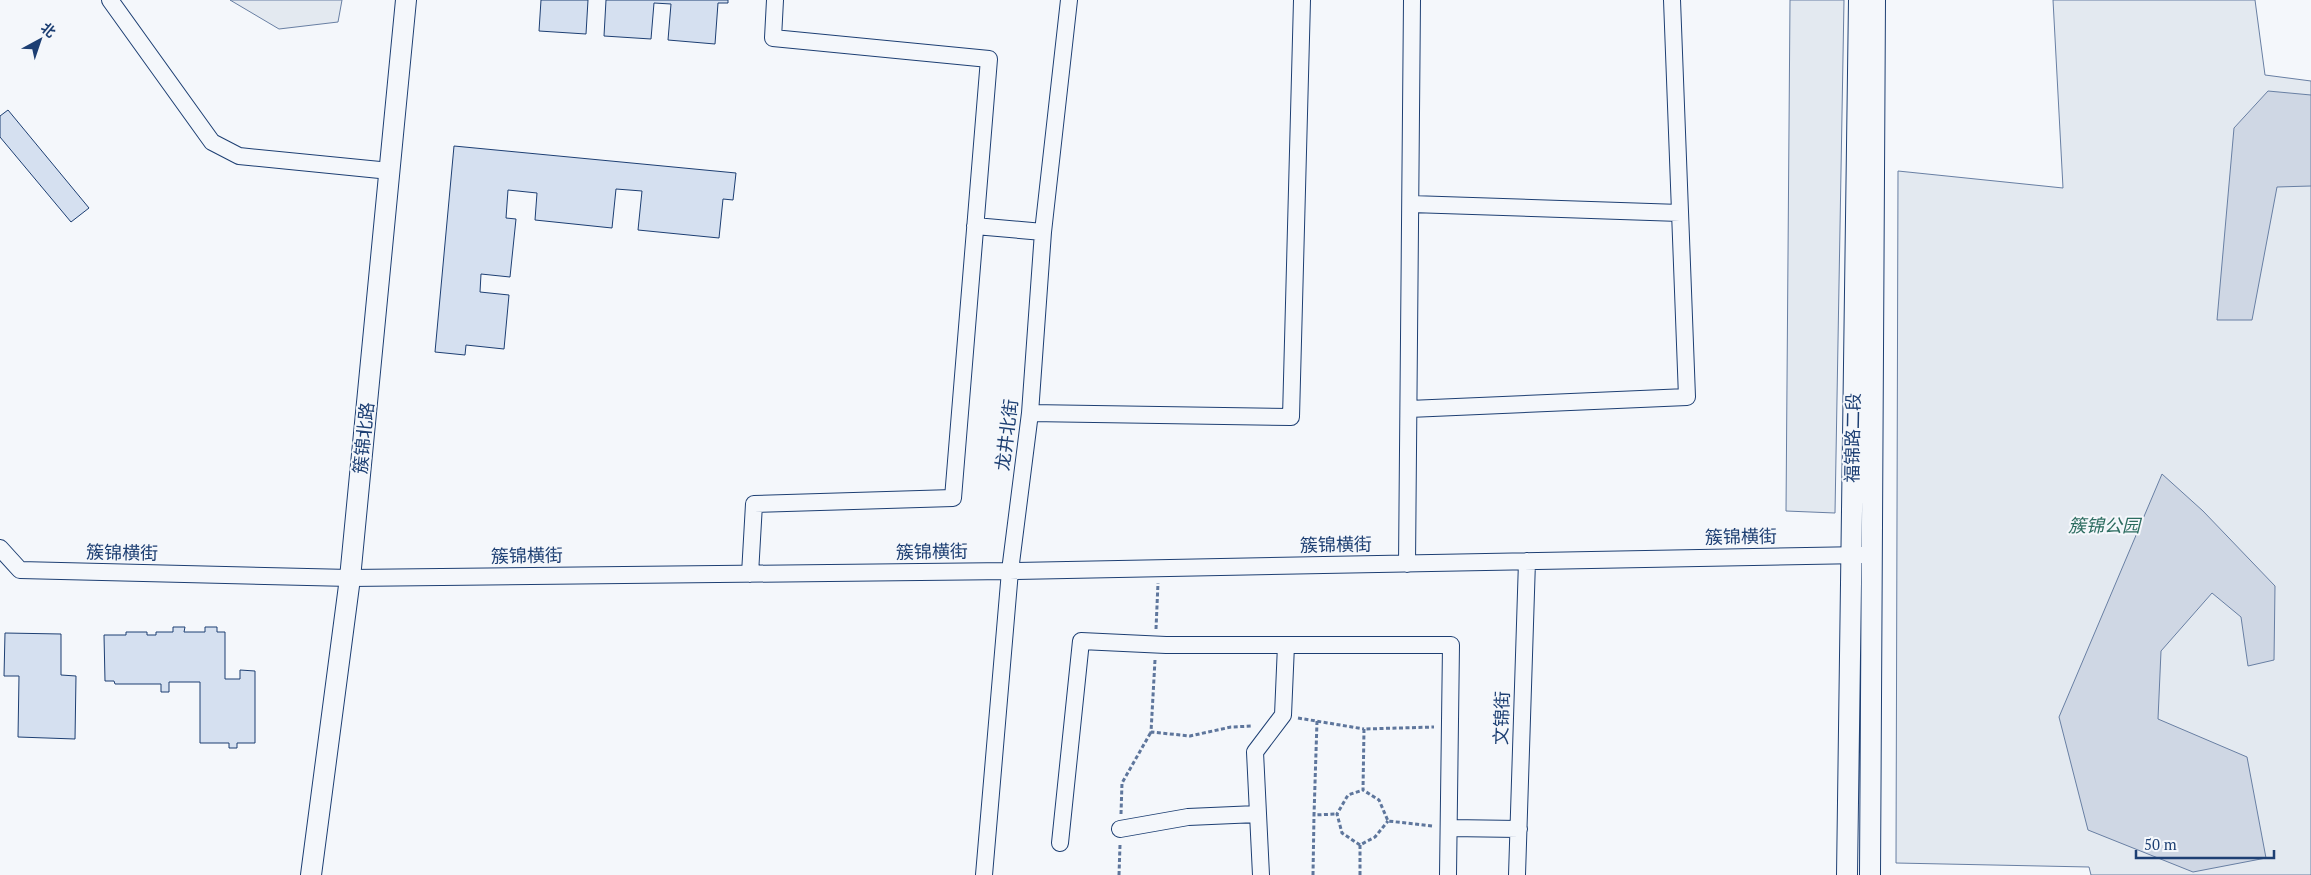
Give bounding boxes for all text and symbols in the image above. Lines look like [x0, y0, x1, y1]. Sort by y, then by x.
north arrow [15, 15, 65, 65]
text: 北 [37, 18, 60, 41]
street label: 福锦路二段 [1839, 393, 1865, 483]
street label: 龙井北街 [990, 398, 1022, 472]
street label: 簇锦北路 [347, 401, 379, 475]
park label: 簇锦公园 [2068, 513, 2143, 537]
street label: 簇锦横街 [1705, 523, 1777, 549]
street label: 簇锦横街 [1300, 531, 1372, 557]
street label: 簇锦横街 [896, 538, 968, 564]
street label: 簇锦横街 [86, 539, 158, 565]
street label: 簇锦横街 [491, 542, 563, 568]
street label: 文锦街 [1488, 691, 1514, 745]
scale bar [2136, 828, 2274, 860]
text: 50 m [2144, 834, 2177, 854]

